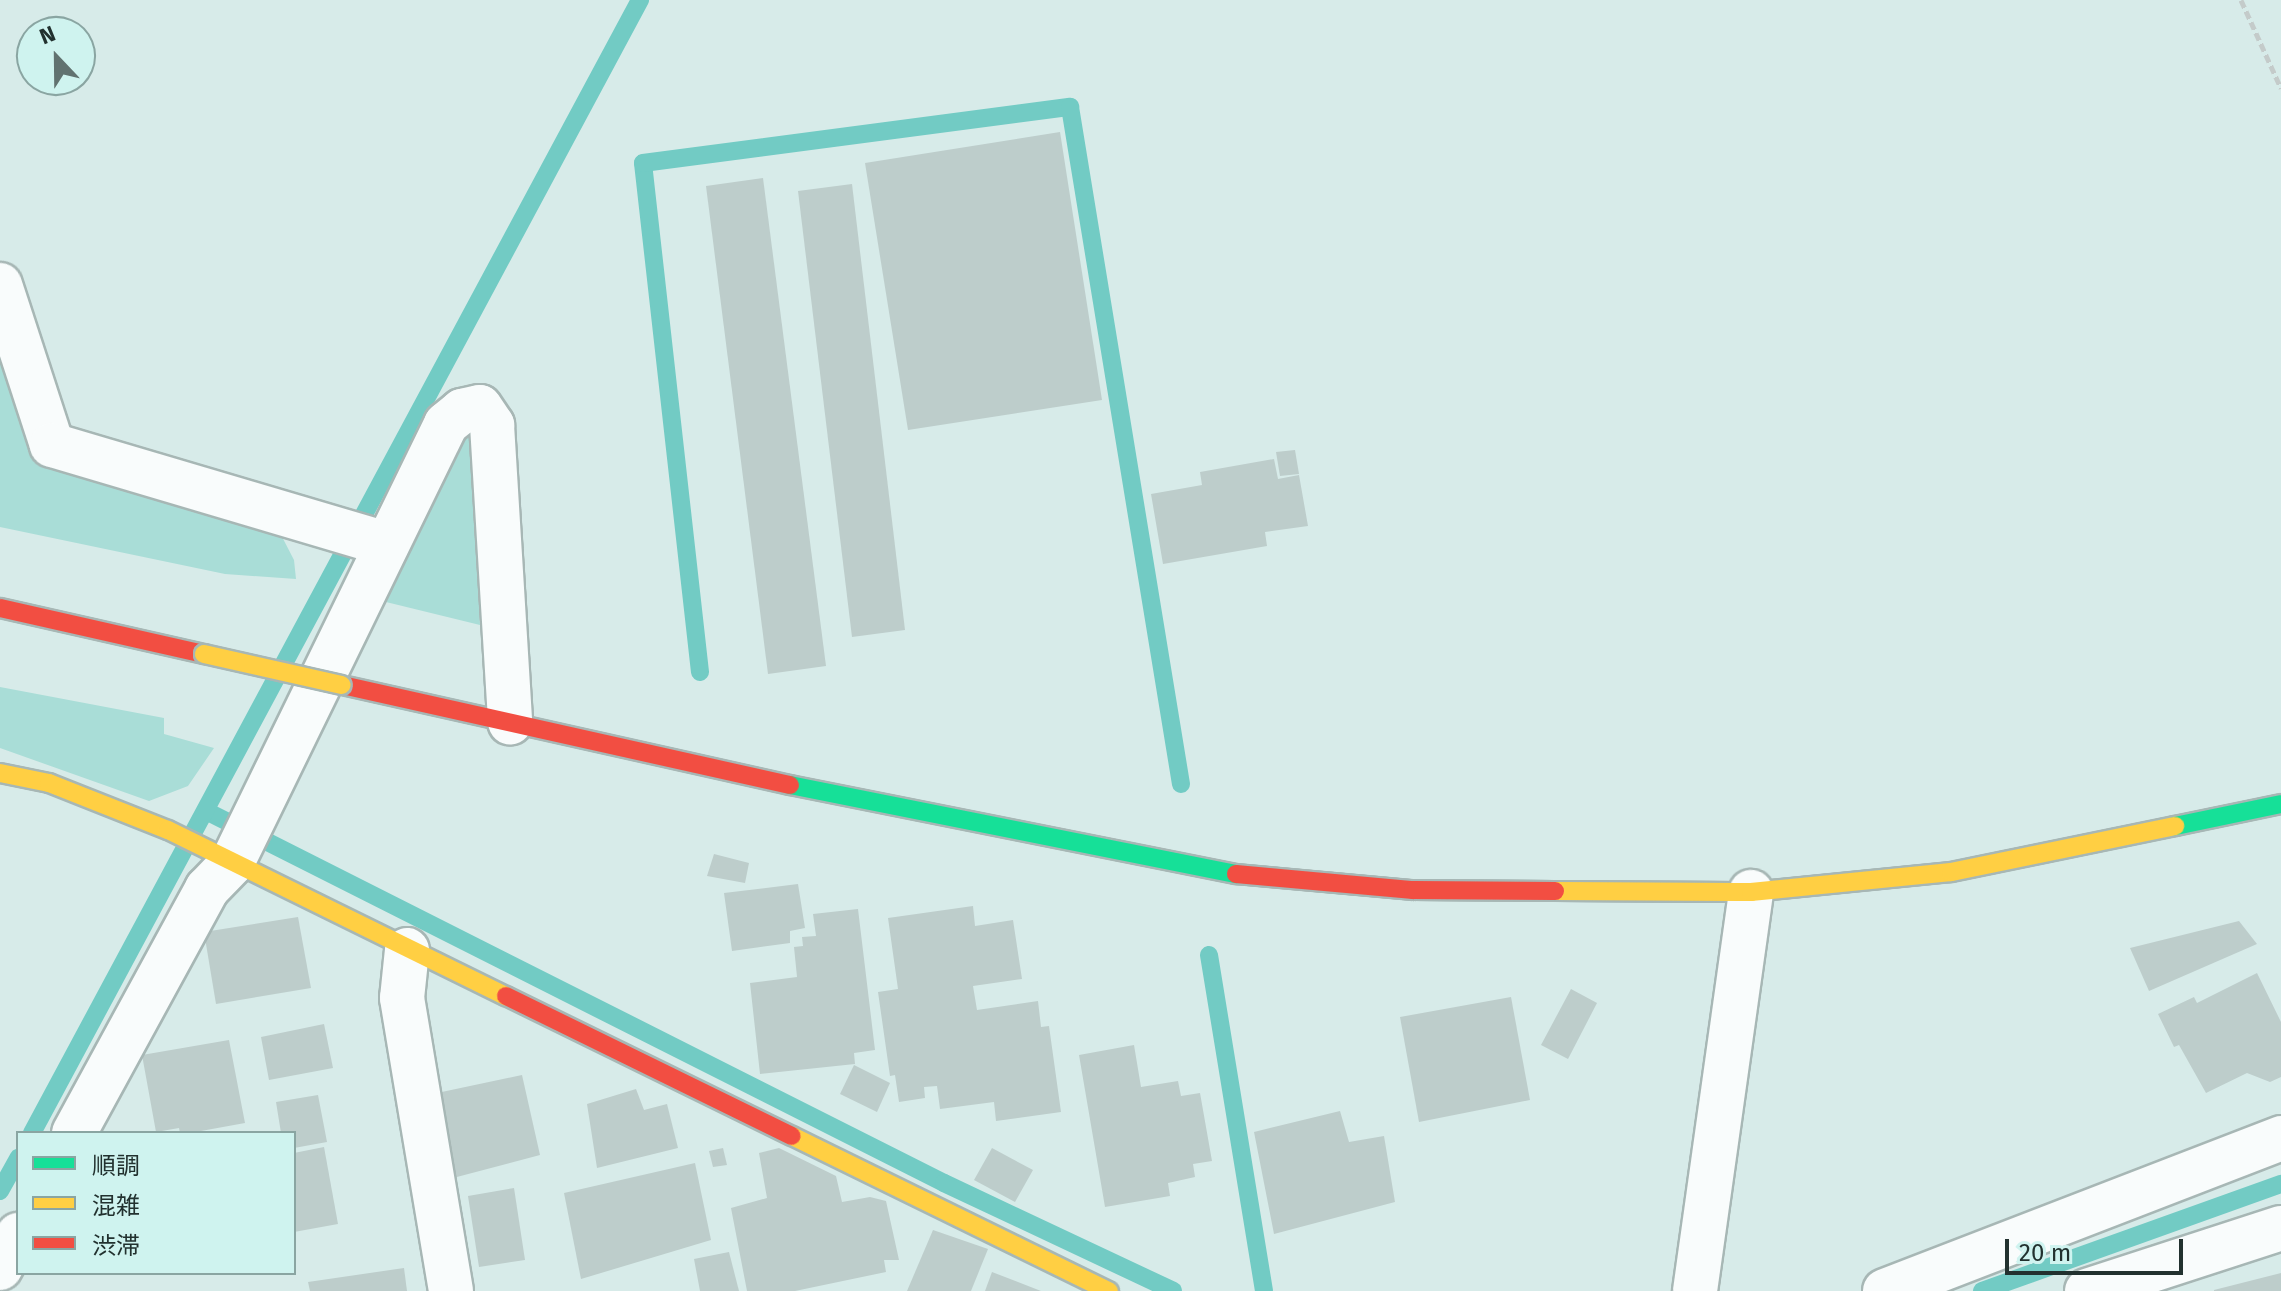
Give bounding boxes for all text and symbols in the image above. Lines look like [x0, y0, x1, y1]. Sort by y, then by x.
north arrow [16, 16, 96, 96]
text: N [36, 20, 59, 50]
legend [16, 1131, 296, 1275]
text: 順調 [92, 1152, 140, 1180]
text: 混雑 [92, 1192, 140, 1220]
scale bar [2009, 1223, 2187, 1273]
text: 渋滞 [92, 1232, 140, 1260]
text: 20 m [2019, 1239, 2071, 1267]

